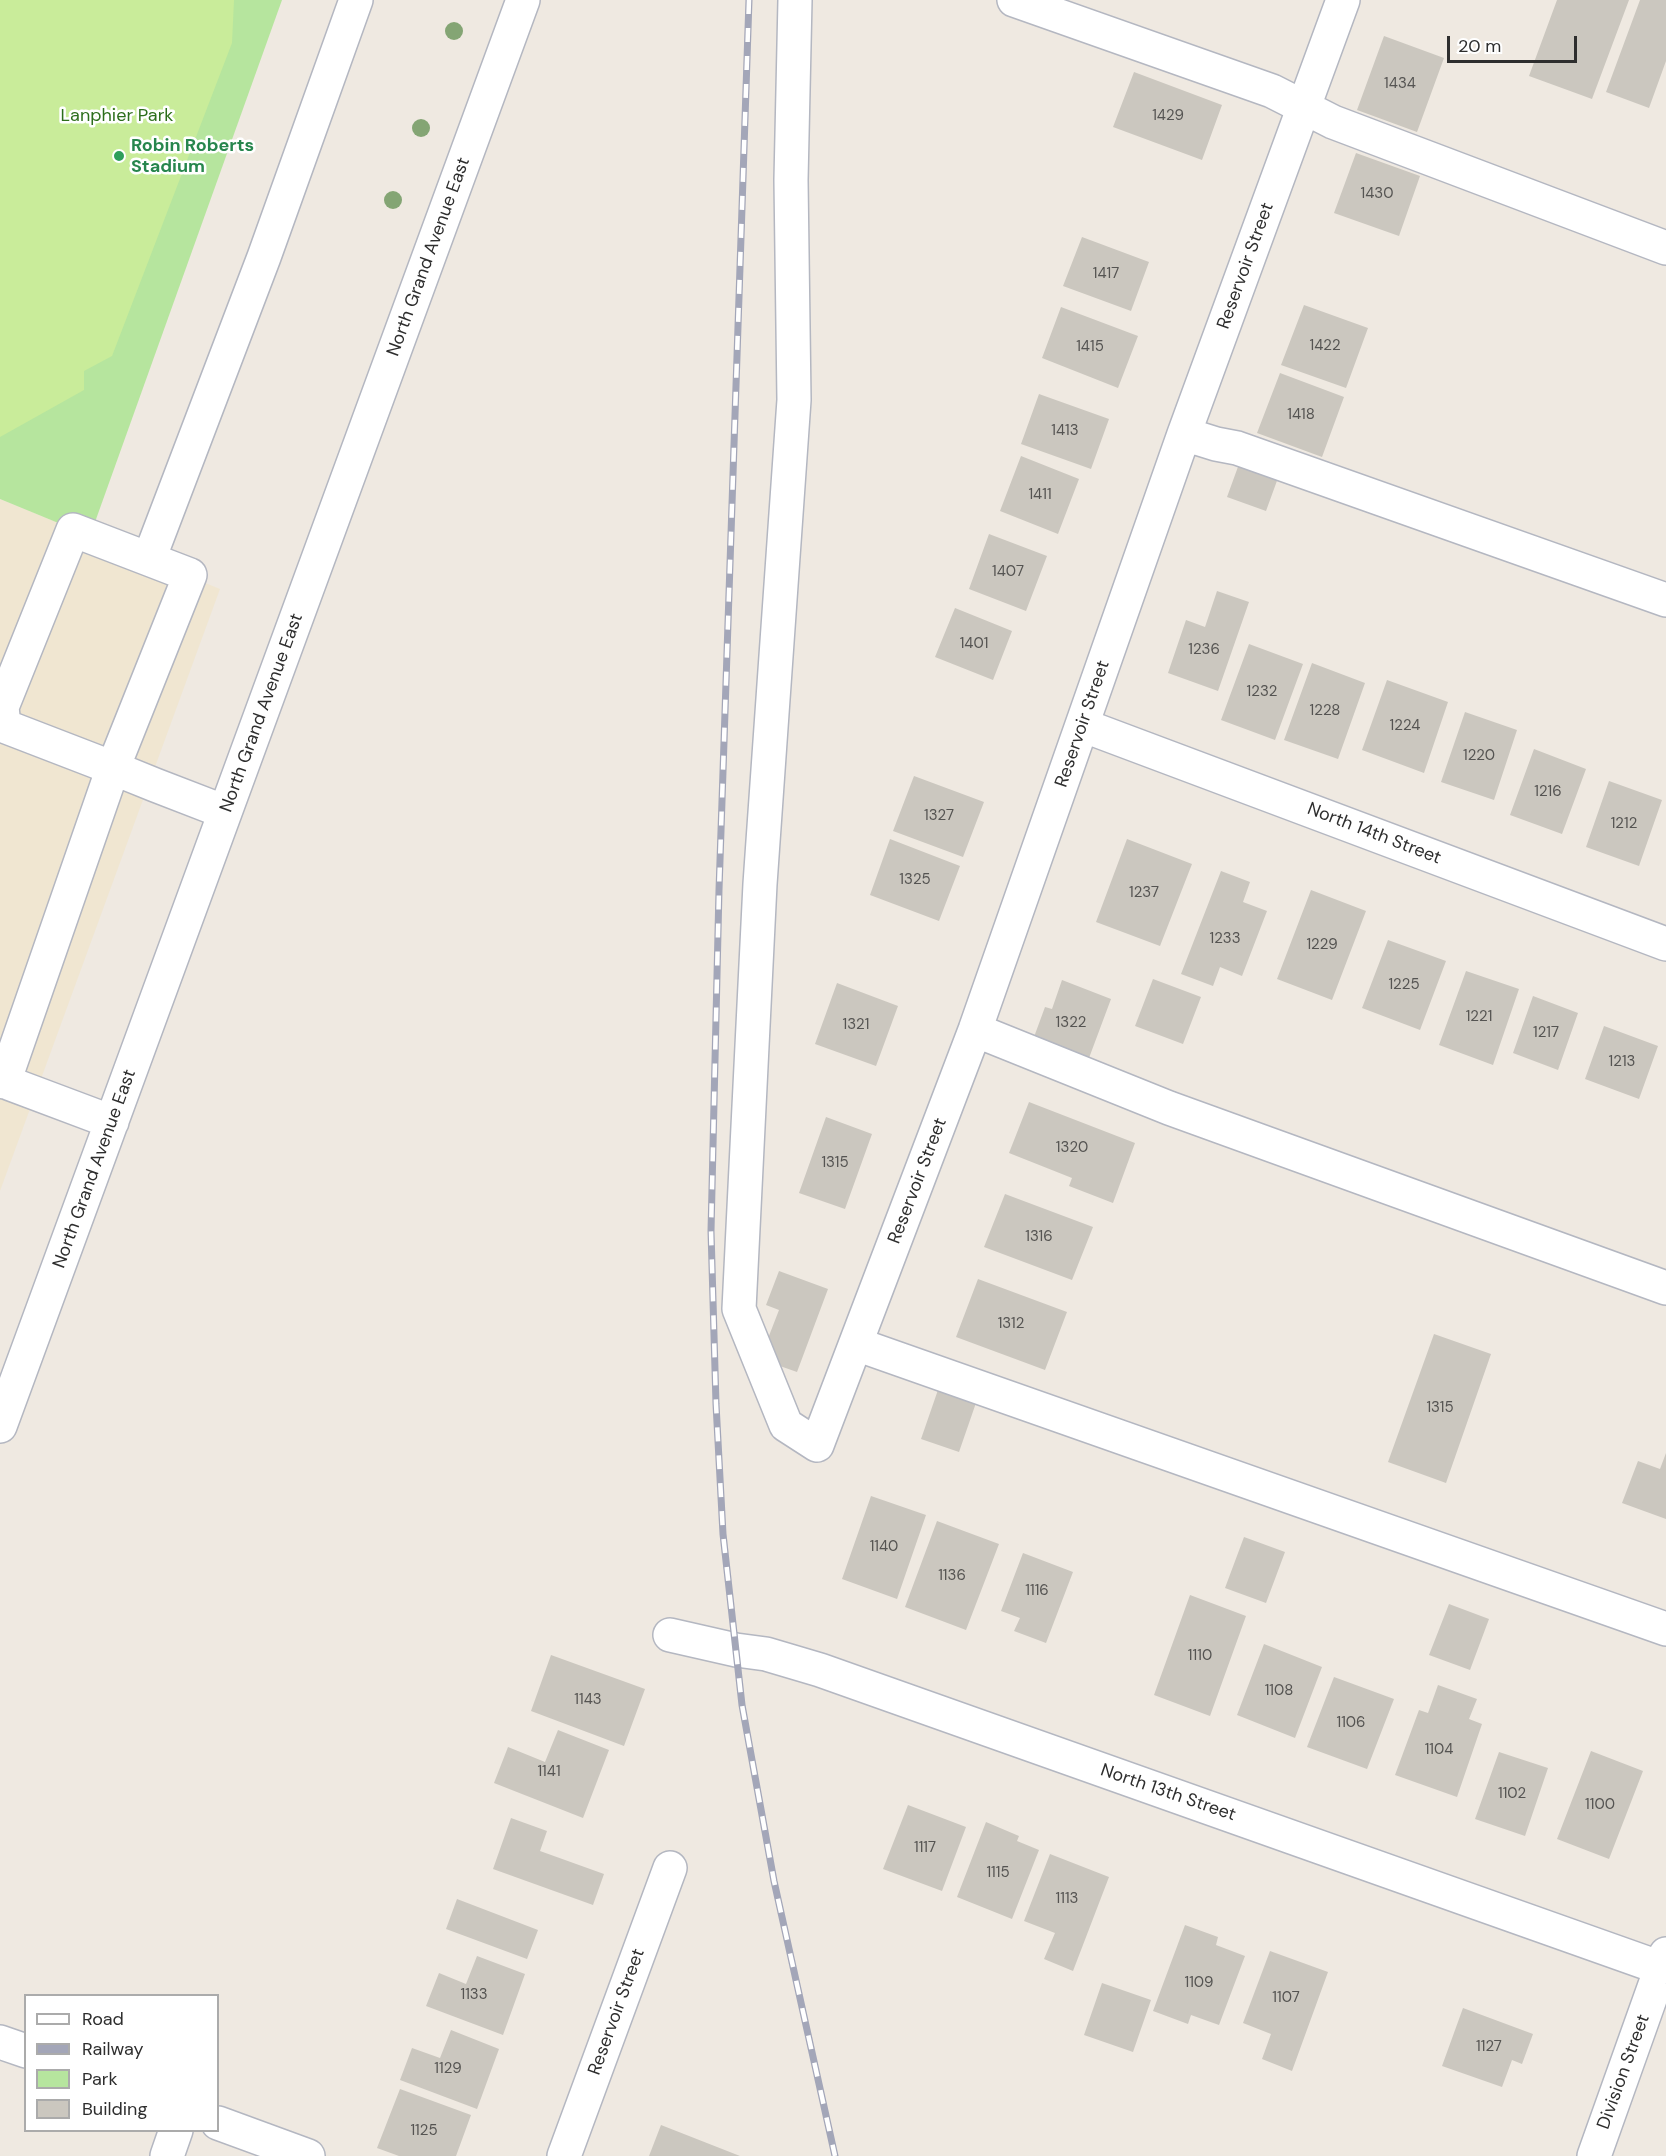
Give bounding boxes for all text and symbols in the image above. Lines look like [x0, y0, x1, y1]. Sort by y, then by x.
scale bar [1450, 24, 1580, 62]
text: 20 m [1458, 34, 1501, 58]
house number: 1434 [1384, 75, 1416, 93]
park label: Lanphier Park [61, 105, 173, 127]
house number: 1429 [1152, 107, 1184, 125]
place label: Robin Roberts Stadium [131, 135, 254, 178]
marker: Robin Roberts Stadium [112, 149, 126, 163]
street label: North Grand Avenue East [383, 155, 475, 359]
house number: 1430 [1361, 185, 1393, 203]
street label: Reservoir Street [1213, 200, 1279, 332]
house number: 1417 [1093, 265, 1119, 283]
house number: 1422 [1309, 337, 1341, 355]
house number: 1415 [1076, 338, 1104, 356]
house number: 1418 [1287, 406, 1315, 424]
house number: 1413 [1051, 422, 1079, 440]
house number: 1411 [1028, 486, 1052, 504]
house number: 1407 [992, 563, 1024, 581]
street label: North Grand Avenue East [216, 611, 308, 815]
house number: 1401 [960, 635, 988, 653]
house number: 1236 [1188, 641, 1220, 659]
street label: Reservoir Street [1051, 658, 1115, 790]
house number: 1232 [1247, 683, 1277, 701]
house number: 1228 [1310, 702, 1340, 720]
house number: 1224 [1390, 717, 1420, 735]
house number: 1220 [1463, 747, 1495, 765]
house number: 1216 [1534, 783, 1562, 801]
street label: North 14th Street [1304, 799, 1444, 869]
house number: 1327 [924, 807, 954, 825]
house number: 1212 [1611, 815, 1637, 833]
house number: 1325 [899, 871, 931, 889]
house number: 1237 [1129, 884, 1159, 902]
house number: 1233 [1209, 930, 1241, 948]
house number: 1229 [1306, 936, 1338, 954]
house number: 1225 [1388, 976, 1420, 994]
house number: 1221 [1466, 1008, 1492, 1026]
house number: 1322 [1056, 1014, 1086, 1032]
house number: 1321 [843, 1016, 869, 1034]
house number: 1217 [1533, 1024, 1559, 1042]
house number: 1213 [1609, 1053, 1635, 1071]
street label: North Grand Avenue East [49, 1067, 141, 1271]
street label: Reservoir Street [884, 1115, 952, 1247]
house number: 1320 [1056, 1139, 1088, 1157]
house number: 1315 [821, 1154, 849, 1172]
house number: 1316 [1025, 1228, 1053, 1246]
house number: 1312 [998, 1315, 1024, 1333]
house number: 1315 [1426, 1399, 1454, 1417]
house number: 1140 [870, 1538, 898, 1556]
house number: 1136 [938, 1567, 966, 1585]
house number: 1116 [1025, 1582, 1049, 1600]
house number: 1110 [1188, 1647, 1212, 1665]
house number: 1108 [1265, 1682, 1293, 1700]
house number: 1143 [574, 1691, 602, 1709]
house number: 1106 [1336, 1714, 1366, 1732]
house number: 1104 [1425, 1741, 1453, 1759]
street label: North 13th Street [1098, 1760, 1238, 1826]
house number: 1141 [537, 1763, 561, 1781]
house number: 1102 [1498, 1785, 1526, 1803]
house number: 1100 [1585, 1796, 1615, 1814]
house number: 1117 [914, 1839, 936, 1857]
house number: 1115 [986, 1864, 1010, 1882]
house number: 1113 [1056, 1890, 1078, 1908]
street label: Reservoir Street [584, 1946, 650, 2078]
house number: 1109 [1184, 1974, 1214, 1992]
house number: 1133 [460, 1986, 488, 2004]
house number: 1107 [1272, 1989, 1300, 2007]
legend [24, 1994, 219, 2132]
text: Road [82, 2007, 124, 2031]
street label: Division Street [1593, 2012, 1655, 2132]
text: Railway [82, 2037, 144, 2061]
house number: 1127 [1476, 2038, 1502, 2056]
house number: 1129 [434, 2060, 462, 2078]
text: Park [82, 2067, 118, 2091]
text: Building [82, 2097, 147, 2121]
house number: 1125 [410, 2122, 438, 2140]

